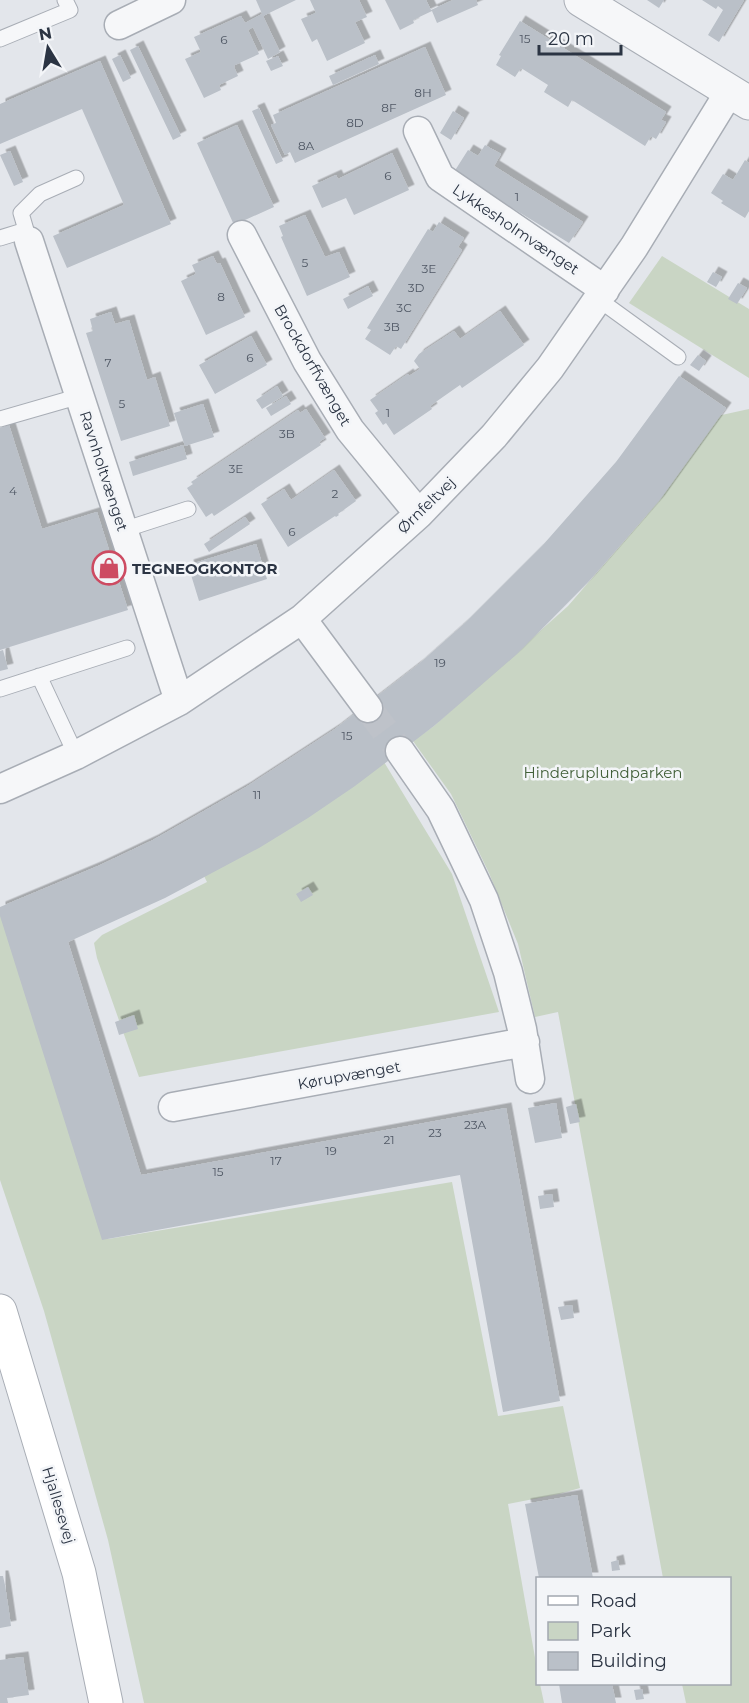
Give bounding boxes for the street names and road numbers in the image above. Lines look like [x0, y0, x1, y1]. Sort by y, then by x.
street label: Lykkesholmvænget [449, 180, 583, 278]
street label: Brockdorffvænget [270, 301, 356, 429]
street label: Ravnholtvænget [76, 408, 132, 534]
street label: Ørnfeltvej [393, 473, 459, 537]
street label: Kørupvænget [296, 1057, 402, 1093]
street label: Hjallesevej [38, 1464, 80, 1546]

